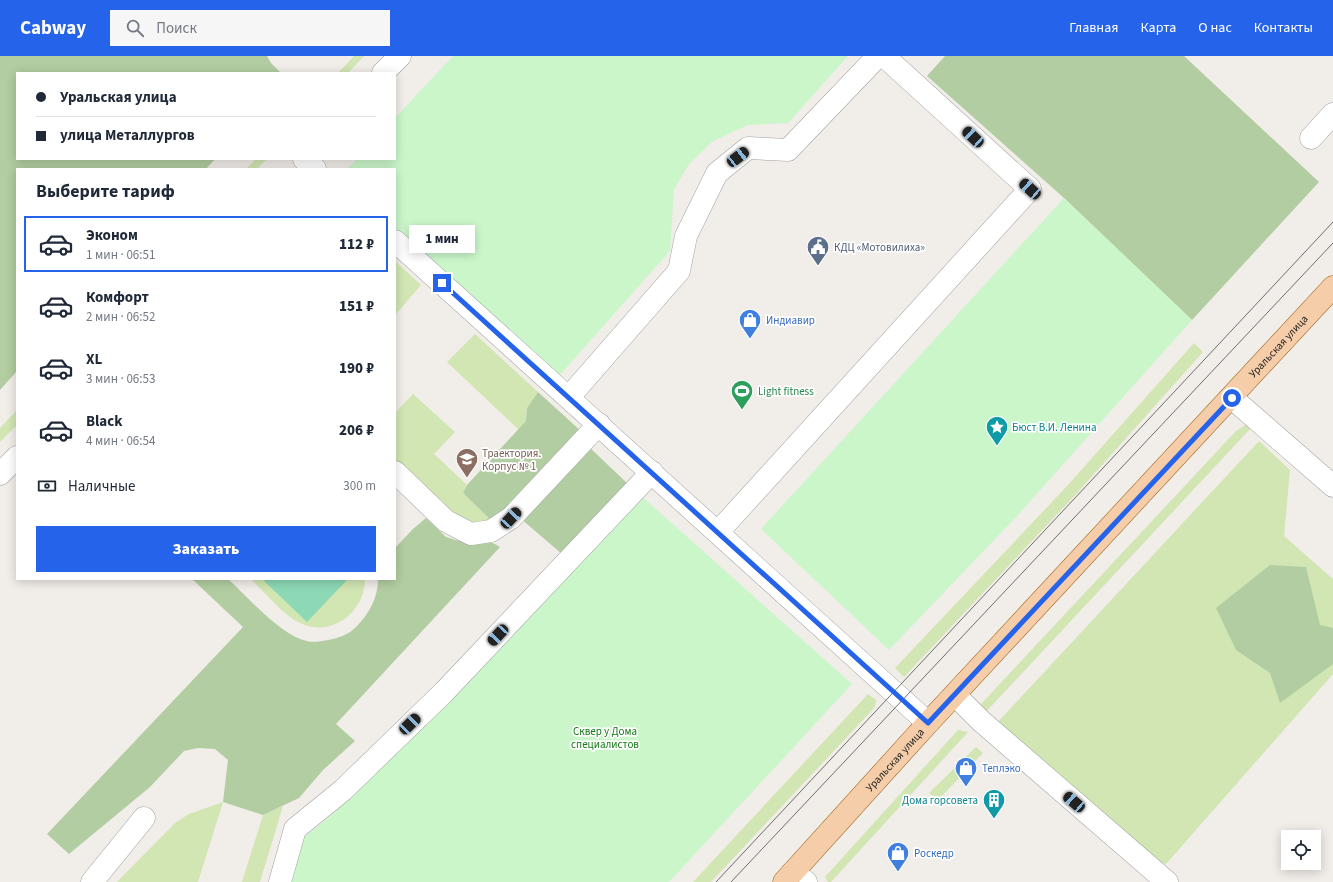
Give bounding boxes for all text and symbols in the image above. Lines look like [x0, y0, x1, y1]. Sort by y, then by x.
search box [110, 10, 390, 46]
text: Cabway [20, 15, 86, 42]
icon: search [124, 17, 146, 39]
text: Поиск [156, 18, 197, 39]
text: Главная [1069, 18, 1118, 38]
text: Карта [1140, 18, 1176, 38]
text: О нас [1198, 18, 1232, 38]
text: Контакты [1254, 18, 1313, 38]
text: Уральская улица [60, 87, 177, 108]
car [960, 124, 986, 150]
text: улица Металлургов [60, 125, 195, 146]
car [725, 145, 751, 169]
car [1017, 177, 1043, 201]
text: Выберите тариф [36, 179, 175, 204]
text: Эконом [86, 225, 138, 246]
callout: 1 мин [409, 225, 475, 253]
icon: car [38, 226, 74, 262]
text: 1 мин [425, 230, 459, 248]
text: 112 ₽ [339, 234, 374, 255]
public building icon: КДЦ «Мотовилиха» [805, 234, 831, 267]
place label: КДЦ «Мотовилиха» [834, 240, 925, 255]
text: 1 мин · 06:51 [86, 246, 155, 264]
route end [433, 274, 451, 292]
text: Комфорт [86, 287, 149, 308]
icon: car [38, 288, 74, 324]
text: 151 ₽ [339, 296, 374, 317]
shop icon: Индиавир [737, 307, 763, 340]
text: 2 мин · 06:52 [86, 308, 155, 326]
street label: Уральская улица [1246, 312, 1311, 381]
place label: Индиавир [766, 313, 815, 328]
text: XL [86, 349, 102, 370]
icon: car [38, 350, 74, 386]
text: 190 ₽ [339, 358, 374, 379]
text: 3 мин · 06:53 [86, 370, 155, 388]
sports icon: Light fitness [729, 378, 755, 411]
place label: Light fitness [758, 384, 814, 399]
route start [1223, 389, 1241, 407]
text: Black [86, 411, 123, 432]
icon: car [38, 412, 74, 448]
place icon: Бюст В.И. Ленина [984, 414, 1010, 447]
text: 206 ₽ [339, 420, 374, 441]
place label: Бюст В.И. Ленина [1012, 420, 1097, 435]
text: 4 мин · 06:54 [86, 432, 155, 450]
school or university icon: Траектория. Корпус № 1 [454, 446, 480, 479]
place label: Траектория. Корпус № 1 [482, 446, 541, 474]
icon: cash [36, 475, 58, 497]
text: Наличные [68, 476, 135, 497]
text: 300 m [343, 477, 376, 495]
car [498, 505, 524, 531]
button: Заказать [36, 526, 376, 572]
car [485, 622, 511, 648]
car [397, 711, 423, 737]
park label: Сквер у Дома специалистов [571, 724, 639, 752]
street label: Уральская улица [862, 725, 928, 795]
shop icon: Теплэко [953, 755, 979, 788]
place label: Теплэко [982, 761, 1021, 776]
building icon: Дома горсовета [981, 787, 1007, 820]
car [1061, 790, 1087, 814]
place label: Дома горсовета [902, 793, 978, 808]
map controls [1281, 830, 1321, 870]
button: locate [1281, 830, 1321, 870]
shop icon: Роскедр [885, 840, 911, 873]
place label: Роскедр [914, 846, 954, 861]

